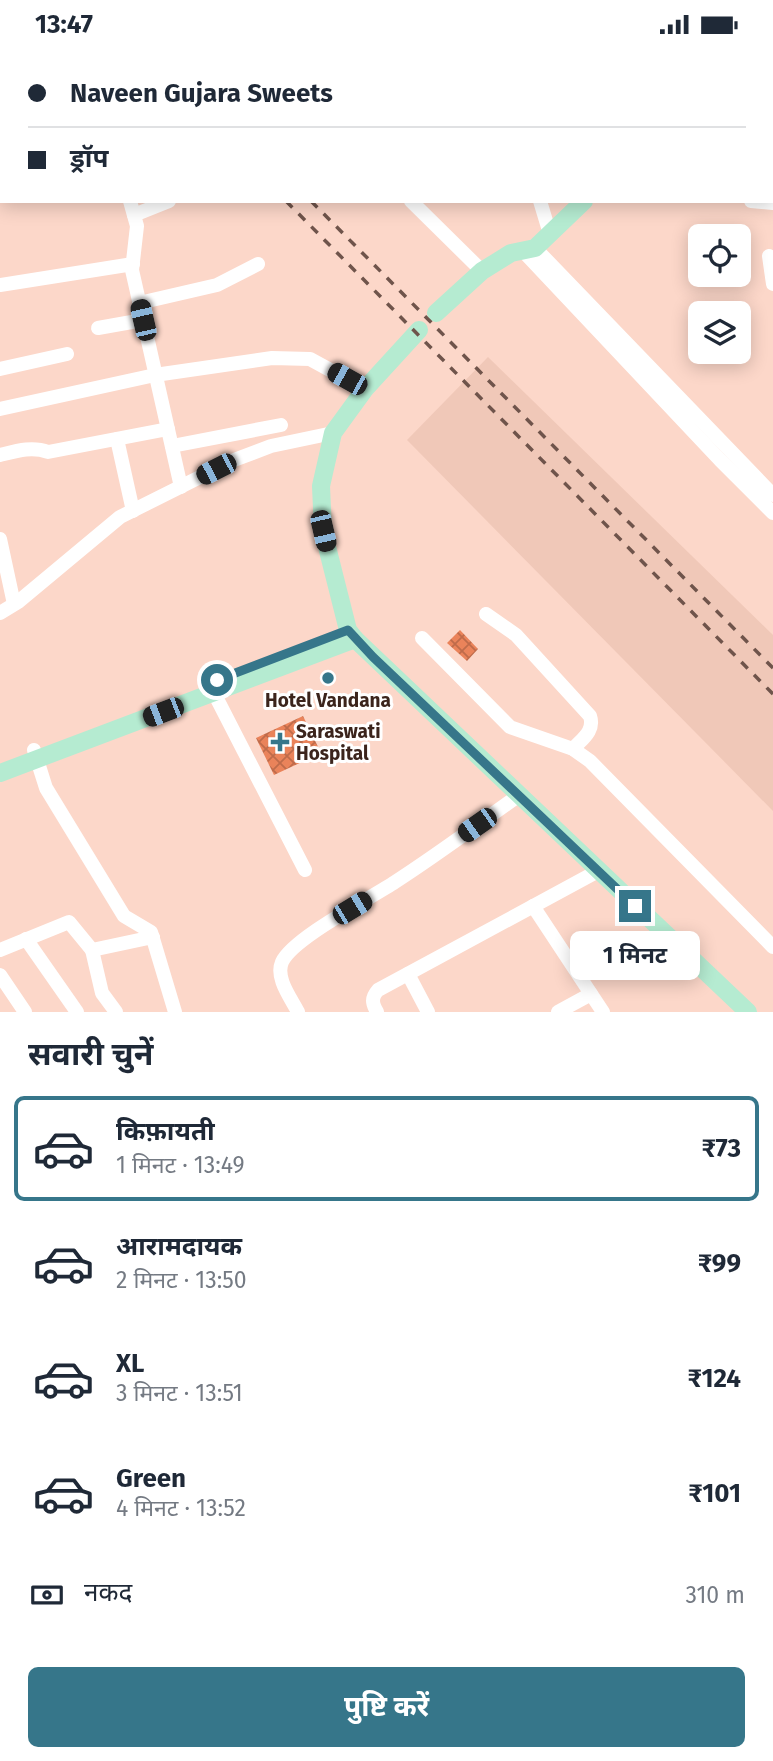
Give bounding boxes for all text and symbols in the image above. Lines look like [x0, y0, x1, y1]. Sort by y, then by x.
text: 13:47 [35, 9, 93, 40]
text: Naveen Gujara Sweets [70, 78, 333, 109]
text: ड्रॉप [70, 143, 108, 174]
map controls [688, 224, 751, 364]
button: locate [688, 224, 751, 287]
car [129, 297, 158, 343]
button: layers [688, 301, 751, 364]
car [324, 360, 371, 398]
car [193, 450, 240, 488]
car [309, 508, 338, 554]
route start [201, 664, 233, 696]
marker: Hotel Vandana [320, 670, 336, 686]
place label: Hotel Vandana [265, 689, 391, 712]
car [140, 695, 187, 729]
place label: Saraswati Hospital [296, 720, 381, 765]
marker: Saraswati Hospital [270, 732, 290, 752]
car [454, 804, 501, 846]
car [329, 888, 376, 928]
route end [619, 890, 651, 922]
callout: 1 मिनट [570, 931, 700, 980]
text: 1 मिनट [603, 941, 667, 969]
text: सवारी चुनें [28, 1035, 153, 1073]
text: किफ़ायती [116, 1116, 215, 1147]
icon: car [32, 1117, 95, 1180]
text: ₹73 [701, 1133, 741, 1164]
text: 1 मिनट · 13:49 [116, 1151, 245, 1179]
text: आरामदायक [116, 1231, 242, 1262]
icon: car [32, 1232, 95, 1295]
text: ₹99 [698, 1248, 741, 1279]
text: 2 मिनट · 13:50 [116, 1266, 247, 1294]
icon: car [32, 1347, 95, 1410]
text: XL [116, 1348, 144, 1379]
text: ₹124 [687, 1363, 741, 1394]
text: 3 मिनट · 13:51 [116, 1379, 243, 1407]
icon: car [32, 1462, 95, 1525]
text: Green [116, 1463, 186, 1494]
text: ₹101 [688, 1478, 741, 1509]
text: 4 मिनट · 13:52 [116, 1494, 246, 1522]
icon: cash [28, 1576, 66, 1614]
text: नकद [84, 1577, 132, 1608]
text: 310 m [685, 1581, 745, 1609]
button: पुष्टि करें [28, 1667, 745, 1747]

